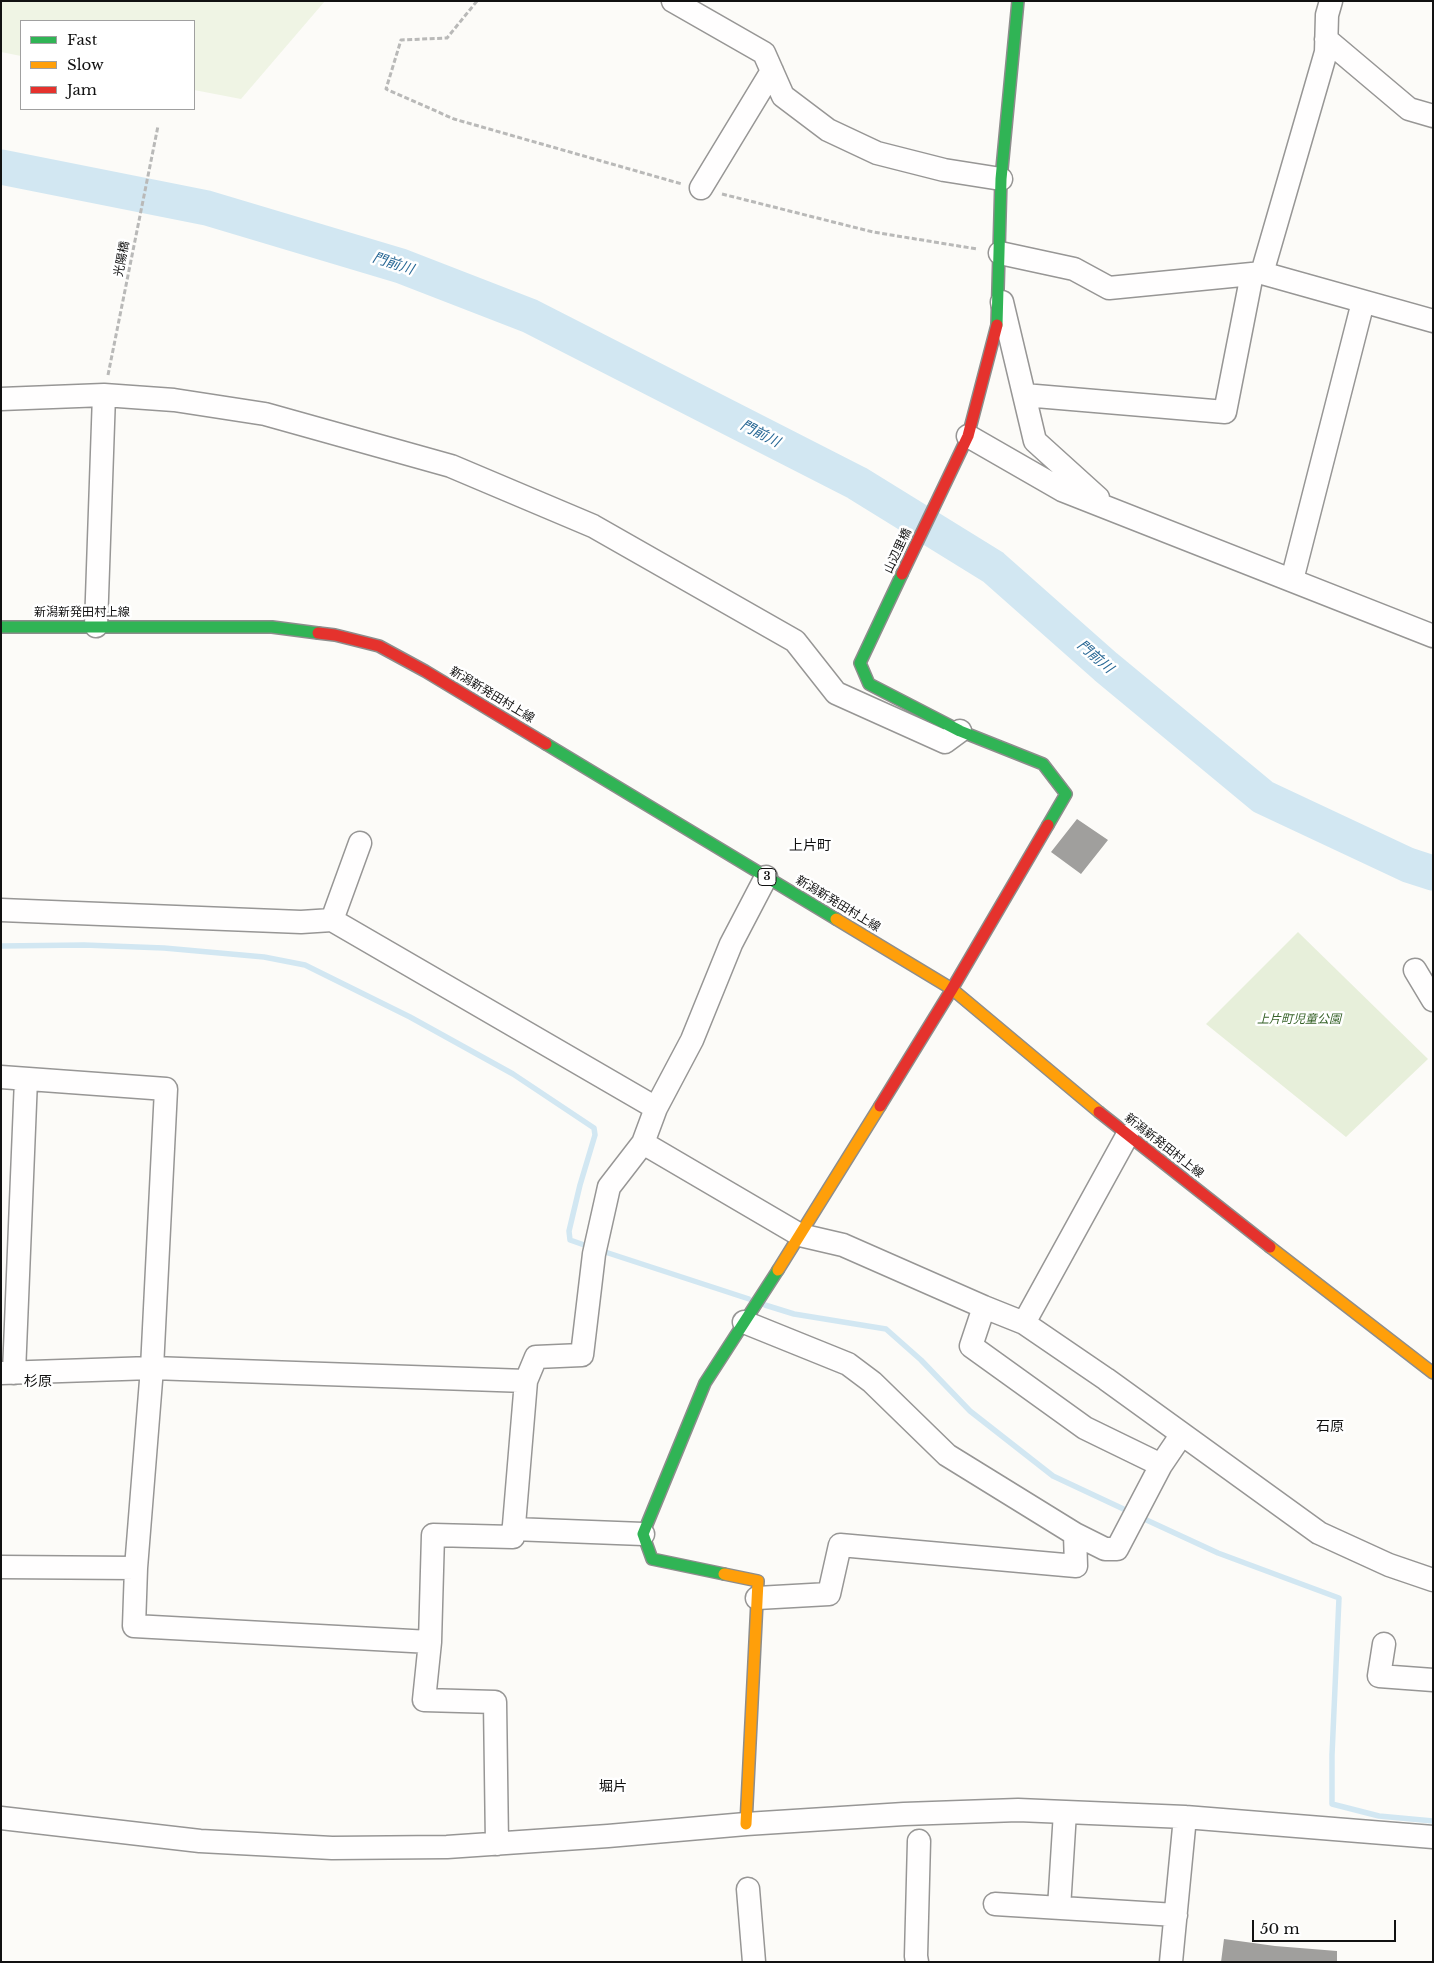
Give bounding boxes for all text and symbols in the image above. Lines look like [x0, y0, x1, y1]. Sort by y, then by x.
legend [20, 20, 195, 110]
text: Fast [67, 30, 97, 49]
text: Slow [67, 55, 104, 74]
text: Jam [67, 80, 97, 99]
street label: 光陽橋 [111, 240, 133, 278]
water label: 門前川 [370, 250, 416, 278]
water label: 門前川 [737, 417, 783, 451]
street label: 山辺里橋 [881, 526, 915, 576]
street label: 新潟新発田村上線 [34, 606, 130, 620]
water label: 門前川 [1074, 637, 1116, 677]
street label: 新潟新発田村上線 [447, 664, 537, 726]
district label: 上片町 [789, 838, 831, 854]
road number: 3 [758, 869, 776, 886]
street label: 新潟新発田村上線 [793, 873, 883, 935]
park label: 上片町児童公園 [1257, 1013, 1341, 1027]
street label: 新潟新発田村上線 [1122, 1111, 1206, 1181]
district label: 杉原 [24, 1374, 52, 1390]
district label: 石原 [1316, 1419, 1344, 1435]
district label: 堀片 [599, 1779, 627, 1795]
scale bar [1254, 1910, 1398, 1942]
text: 50 m [1260, 1919, 1300, 1938]

